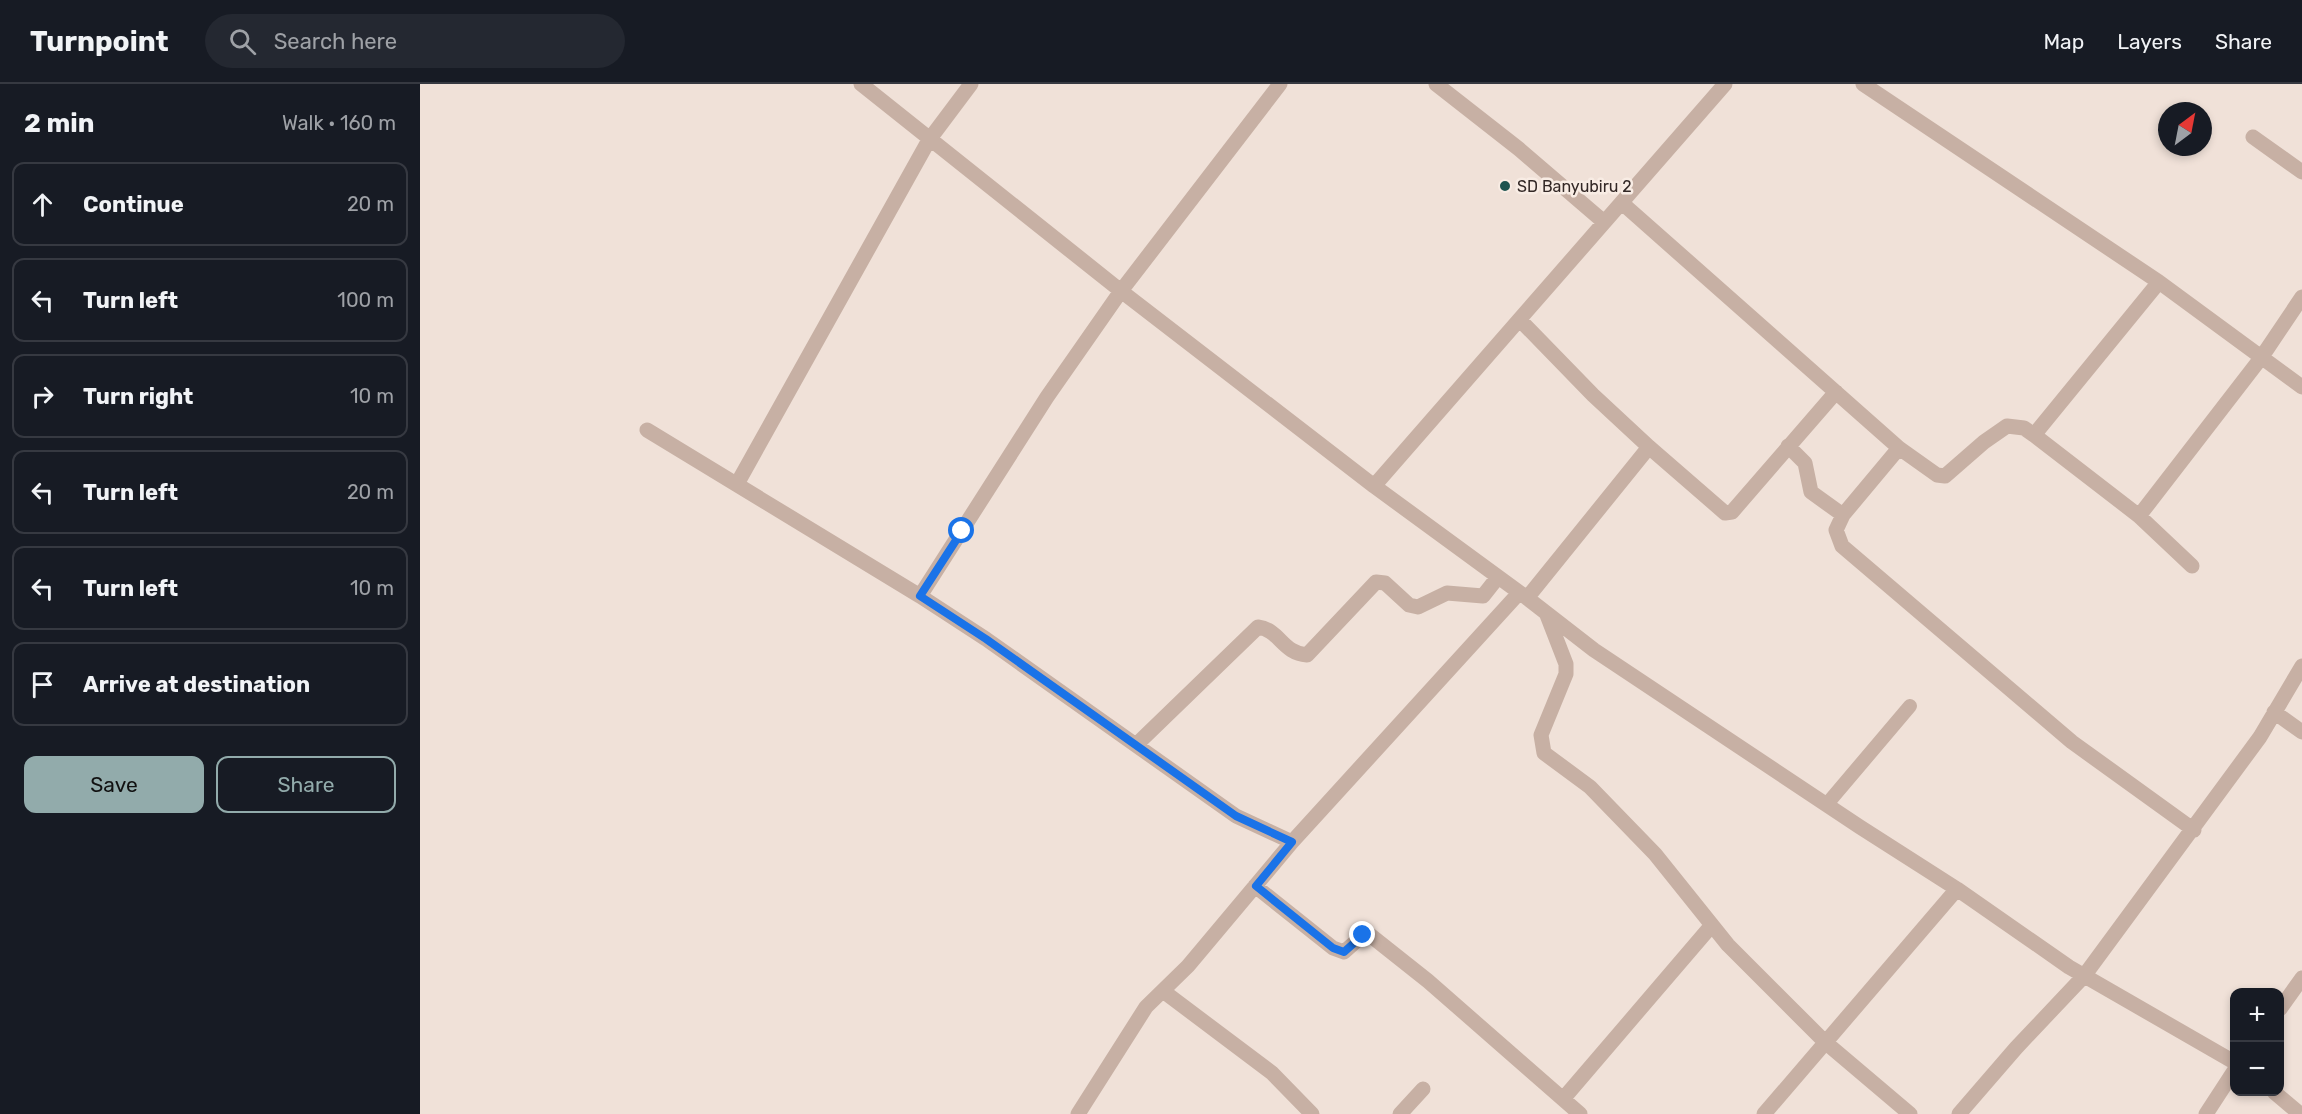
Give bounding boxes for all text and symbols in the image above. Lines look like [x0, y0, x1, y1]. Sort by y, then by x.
search box [205, 14, 625, 68]
text: Turnpoint [30, 25, 169, 58]
icon: search [226, 25, 259, 58]
text: Search here [274, 28, 397, 55]
text: Map [2043, 29, 2084, 54]
text: Layers [2117, 29, 2182, 54]
text: Share [2215, 29, 2272, 54]
north arrow [2158, 102, 2212, 156]
text: 2 min [24, 108, 94, 139]
text: Walk · 160 m [282, 111, 396, 135]
place label: SD Banyubiru 2 [1517, 177, 1632, 196]
marker: SD Banyubiru 2 [1498, 179, 1512, 193]
icon: ahead [26, 188, 59, 221]
text: Continue [83, 191, 184, 218]
text: 20 m [347, 192, 394, 216]
icon: left [26, 284, 59, 317]
text: Turn left [83, 287, 178, 314]
text: 100 m [337, 288, 394, 312]
icon: right [26, 380, 59, 413]
text: Turn right [83, 383, 193, 410]
text: 10 m [350, 384, 394, 408]
icon: left [26, 476, 59, 509]
text: Turn left [83, 479, 178, 506]
text: 20 m [347, 480, 394, 504]
route start [948, 517, 974, 543]
icon: left [26, 572, 59, 605]
text: Turn left [83, 575, 178, 602]
text: 10 m [350, 576, 394, 600]
icon: arrive [26, 668, 59, 701]
text: Arrive at destination [83, 671, 310, 698]
button: Save [24, 756, 204, 813]
button: Share [216, 756, 396, 813]
route end [1349, 921, 1375, 947]
map controls [2230, 988, 2284, 1096]
button: + [2230, 988, 2284, 1042]
button: − [2230, 1042, 2284, 1096]

